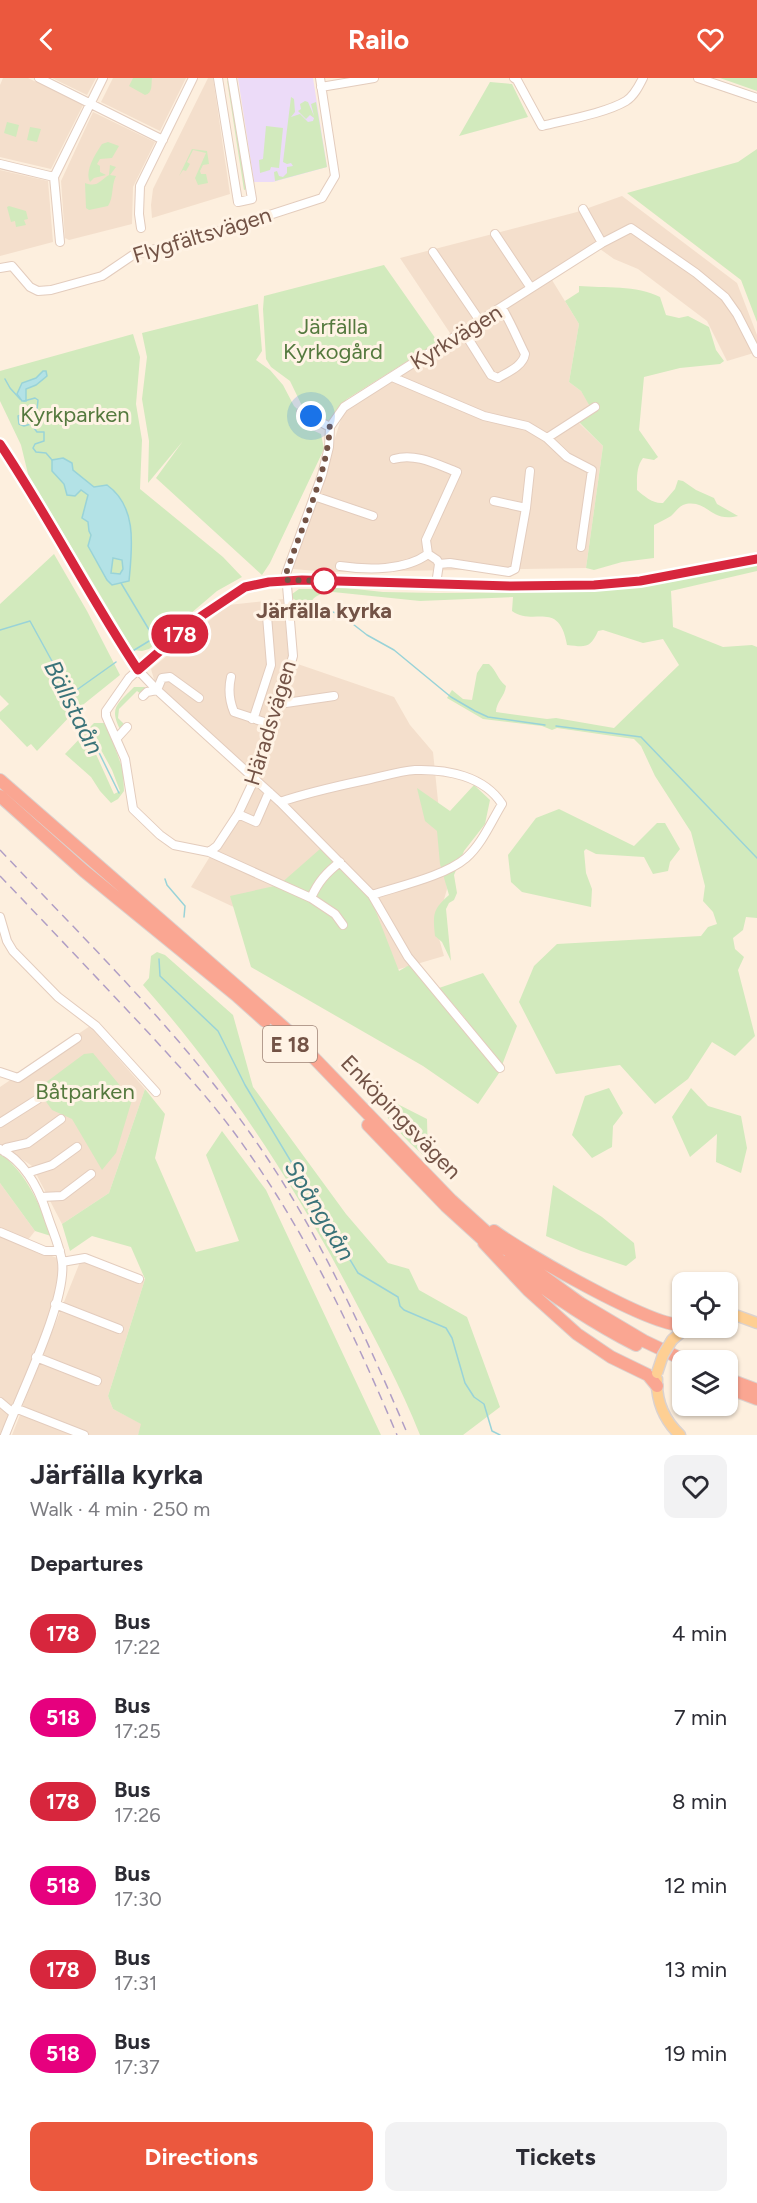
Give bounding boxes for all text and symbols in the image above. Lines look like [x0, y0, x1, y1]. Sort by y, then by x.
icon: back [30, 23, 63, 56]
text: Railo [348, 23, 409, 56]
icon: heart [694, 23, 727, 56]
street label: Flygfältsvägen [129, 201, 275, 269]
street label: Kyrkvägen [405, 298, 507, 376]
park label: Järfälla Kyrkogård [283, 313, 383, 365]
park label: Kyrkparken [20, 401, 130, 428]
your location [296, 401, 326, 431]
marker: Järfälla kyrka [311, 568, 337, 594]
place label: Järfälla kyrka [256, 597, 392, 624]
line badge: 178 [146, 614, 214, 654]
text: 178 [163, 622, 197, 647]
water label: Bällstaån [38, 655, 110, 759]
street label: Häradsvägen [238, 657, 302, 789]
road number: E 18 [263, 1026, 317, 1062]
street label: Enköpingsvägen [335, 1049, 467, 1185]
park label: Båtparken [35, 1078, 135, 1105]
water label: Spångaån [279, 1155, 361, 1265]
map controls [672, 1272, 738, 1416]
button: locate [672, 1272, 738, 1338]
button: layers [672, 1350, 738, 1416]
button: heart [664, 1455, 727, 1518]
text: Järfälla kyrka [30, 1457, 203, 1491]
text: Walk · 4 min · 250 m [30, 1497, 210, 1521]
text: Departures [30, 1550, 143, 1577]
text: Bus [114, 1608, 150, 1635]
text: 4 min [672, 1620, 727, 1647]
text: 178 [46, 1621, 80, 1646]
text: 17:22 [114, 1635, 160, 1659]
text: Bus [114, 1692, 150, 1719]
text: 7 min [674, 1704, 727, 1731]
text: 518 [46, 1705, 80, 1730]
text: 17:25 [114, 1719, 161, 1743]
text: Bus [114, 1776, 150, 1803]
text: 8 min [672, 1788, 727, 1815]
text: 178 [46, 1789, 80, 1814]
text: 17:26 [114, 1803, 161, 1827]
text: Bus [114, 1860, 150, 1887]
text: 12 min [664, 1872, 727, 1899]
text: 518 [46, 1873, 80, 1898]
text: 17:30 [114, 1887, 162, 1911]
text: Bus [114, 1944, 150, 1971]
text: 13 min [664, 1956, 727, 1983]
text: 178 [46, 1957, 80, 1982]
text: 17:31 [114, 1971, 157, 1995]
text: Bus [114, 2028, 150, 2055]
text: 19 min [664, 2040, 727, 2067]
text: 518 [46, 2041, 80, 2066]
text: 17:37 [114, 2055, 160, 2079]
button: Directions [30, 2122, 373, 2191]
button: Tickets [385, 2122, 727, 2191]

